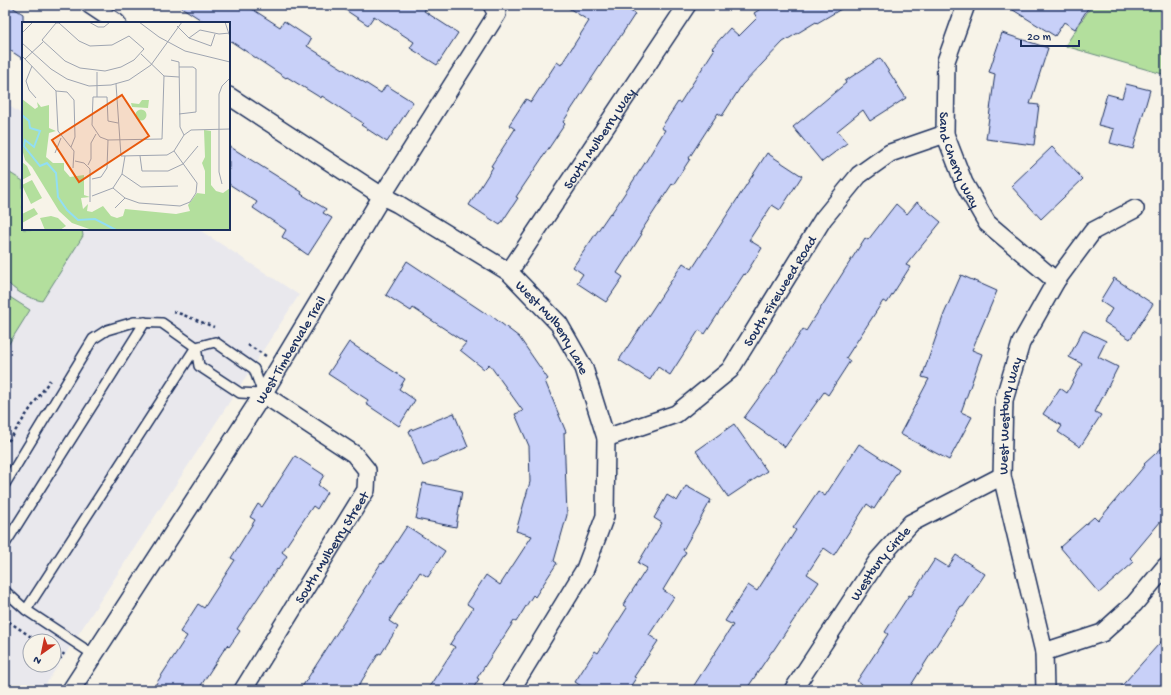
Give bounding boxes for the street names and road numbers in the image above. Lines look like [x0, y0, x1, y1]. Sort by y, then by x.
street label: South Mulberry Way [561, 86, 640, 193]
street label: Sand Cherry Way [934, 112, 983, 212]
street label: South Fireweed Road [741, 232, 823, 350]
street label: West Mulberry Lane [511, 278, 592, 377]
street label: West Timbervale Trail [253, 293, 331, 408]
street label: West Westbury Way [996, 355, 1027, 475]
street label: South Mulberry Street [292, 488, 375, 607]
street label: Westbury Circle [848, 523, 916, 605]

